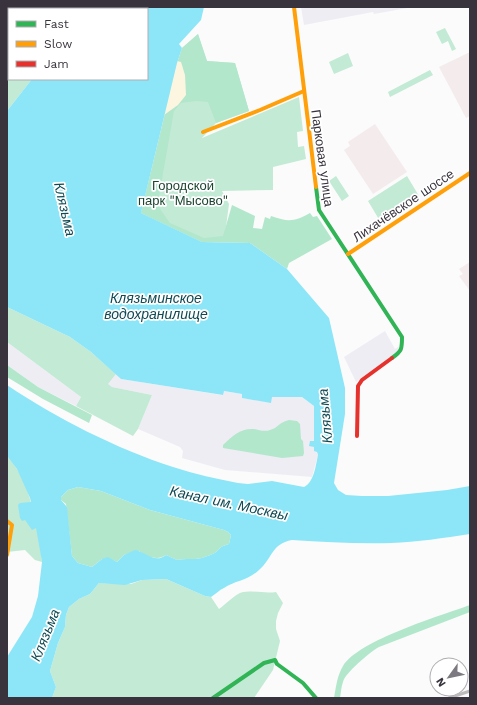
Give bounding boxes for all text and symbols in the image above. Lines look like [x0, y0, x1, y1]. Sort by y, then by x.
legend [8, 8, 148, 80]
text: Fast [44, 17, 69, 31]
text: Slow [44, 37, 72, 51]
text: Jam [44, 57, 69, 71]
street label: Парковая улица [308, 108, 337, 208]
street label: Лихачёвское шоссе [350, 166, 457, 245]
park label: Городской парк "Мысово" [138, 178, 228, 208]
water label: Клязьма [51, 180, 79, 238]
water label: Клязьминское водохранилище [104, 290, 208, 322]
water label: Клязьма [315, 388, 335, 444]
water label: Канал им. Москвы [168, 483, 290, 523]
water label: Клязьма [27, 606, 63, 663]
north arrow [429, 657, 469, 697]
text: N [433, 675, 449, 689]

